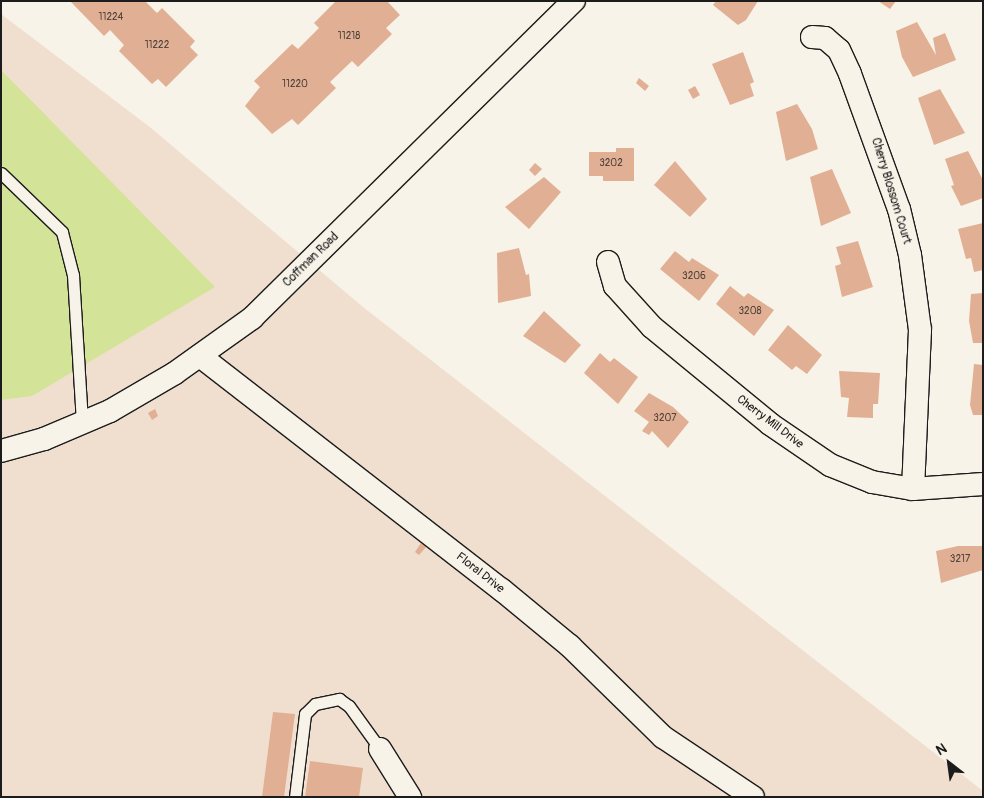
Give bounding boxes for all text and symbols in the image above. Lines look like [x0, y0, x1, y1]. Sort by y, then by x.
house number: 11224 [99, 12, 123, 24]
house number: 11218 [338, 31, 360, 43]
house number: 11222 [145, 40, 169, 52]
house number: 11220 [282, 79, 308, 91]
street label: Cherry Blossom Court [868, 136, 914, 246]
house number: 3202 [599, 158, 623, 170]
street label: Coffman Road [280, 230, 342, 290]
house number: 3206 [682, 271, 706, 283]
house number: 3208 [738, 306, 762, 318]
street label: Cherry Mill Drive [734, 392, 806, 452]
house number: 3207 [653, 413, 677, 425]
street label: Floral Drive [453, 550, 507, 596]
house number: 3217 [950, 554, 970, 566]
north arrow [924, 738, 974, 788]
text: N [933, 740, 950, 759]

